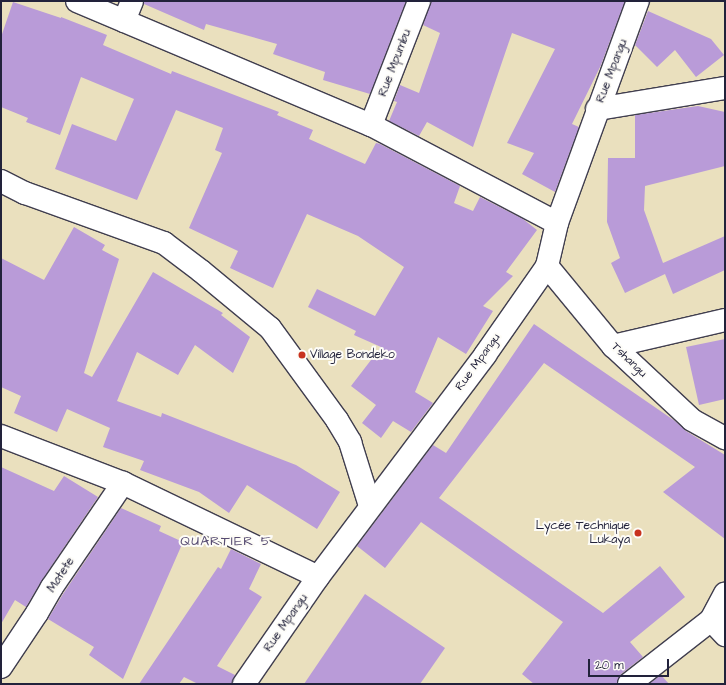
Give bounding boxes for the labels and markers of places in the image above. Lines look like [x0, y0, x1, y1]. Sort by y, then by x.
place label: Village Bondeko [310, 348, 395, 362]
marker: Village Bondeko [297, 350, 307, 360]
place label: Lycée Technique Lukaya [536, 519, 630, 547]
marker: Lycée Technique Lukaya [633, 528, 643, 538]

